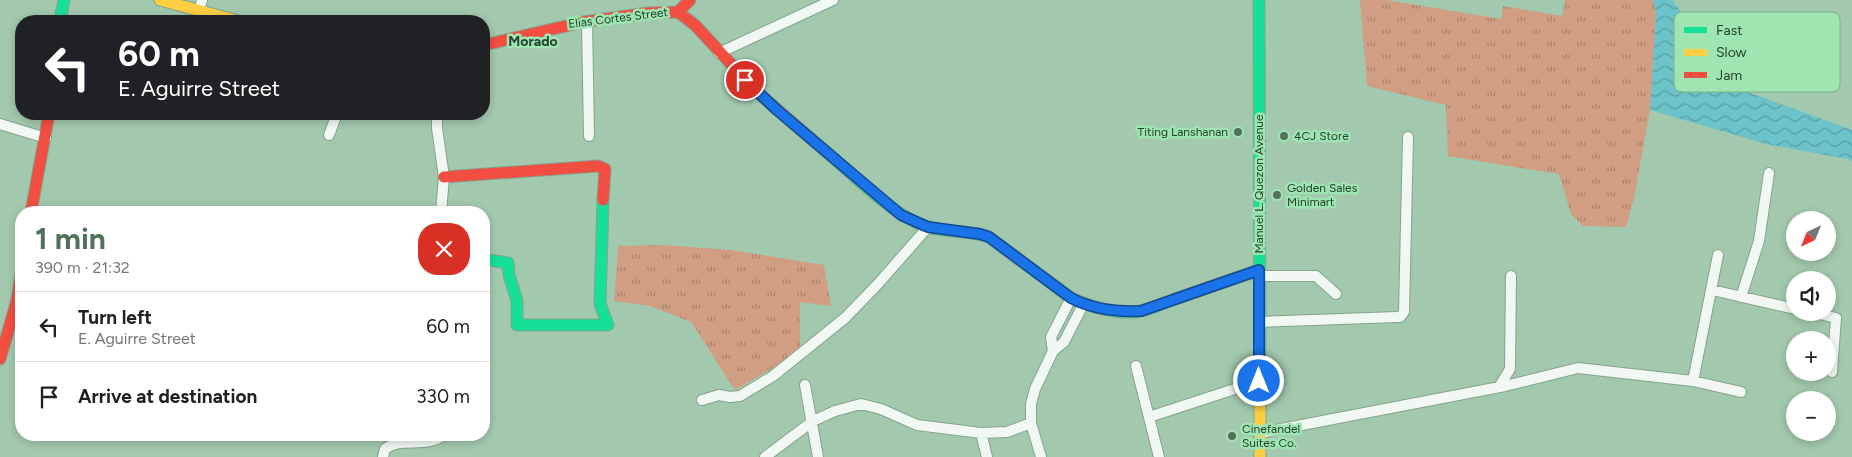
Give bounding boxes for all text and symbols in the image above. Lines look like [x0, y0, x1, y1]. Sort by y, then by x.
street label: Elias Cortes Street [567, 5, 669, 31]
legend [1674, 12, 1840, 92]
text: Fast [1716, 22, 1742, 39]
text: 60 m [118, 33, 200, 75]
district label: Morado [508, 33, 558, 50]
icon: left [35, 35, 100, 100]
text: Slow [1716, 44, 1747, 61]
pin [724, 59, 766, 101]
icon: arrive [731, 66, 759, 94]
text: Jam [1716, 67, 1742, 84]
text: E. Aguirre Street [118, 75, 280, 102]
street label: Manuel L. Quezon Avenue [1252, 114, 1266, 254]
place label: Titing Lanshanan [1138, 125, 1228, 139]
marker: Titing Lanshanan [1232, 126, 1244, 138]
place label: 4CJ Store [1294, 129, 1349, 143]
marker: 4CJ Store [1278, 130, 1290, 142]
place label: Golden Sales Minimart [1287, 181, 1358, 209]
marker: Golden Sales Minimart [1271, 189, 1283, 201]
north arrow [1786, 211, 1836, 261]
map controls [1786, 211, 1836, 441]
text: 1 min [35, 220, 106, 257]
button: close [418, 223, 470, 275]
text: 390 m · 21:32 [35, 258, 130, 277]
button: sound [1786, 271, 1836, 321]
text: Turn left [78, 306, 152, 329]
icon: left [35, 313, 63, 341]
text: 60 m [426, 315, 470, 338]
text: E. Aguirre Street [78, 329, 196, 348]
button: + [1786, 331, 1836, 381]
position arrow [1232, 354, 1284, 406]
icon: arrive [35, 383, 63, 411]
text: Arrive at destination [78, 385, 257, 408]
text: 330 m [416, 385, 470, 408]
button: − [1786, 391, 1836, 441]
place label: Cinefandel Suites Co. [1242, 422, 1300, 450]
marker: Cinefandel Suites Co. [1226, 430, 1238, 442]

